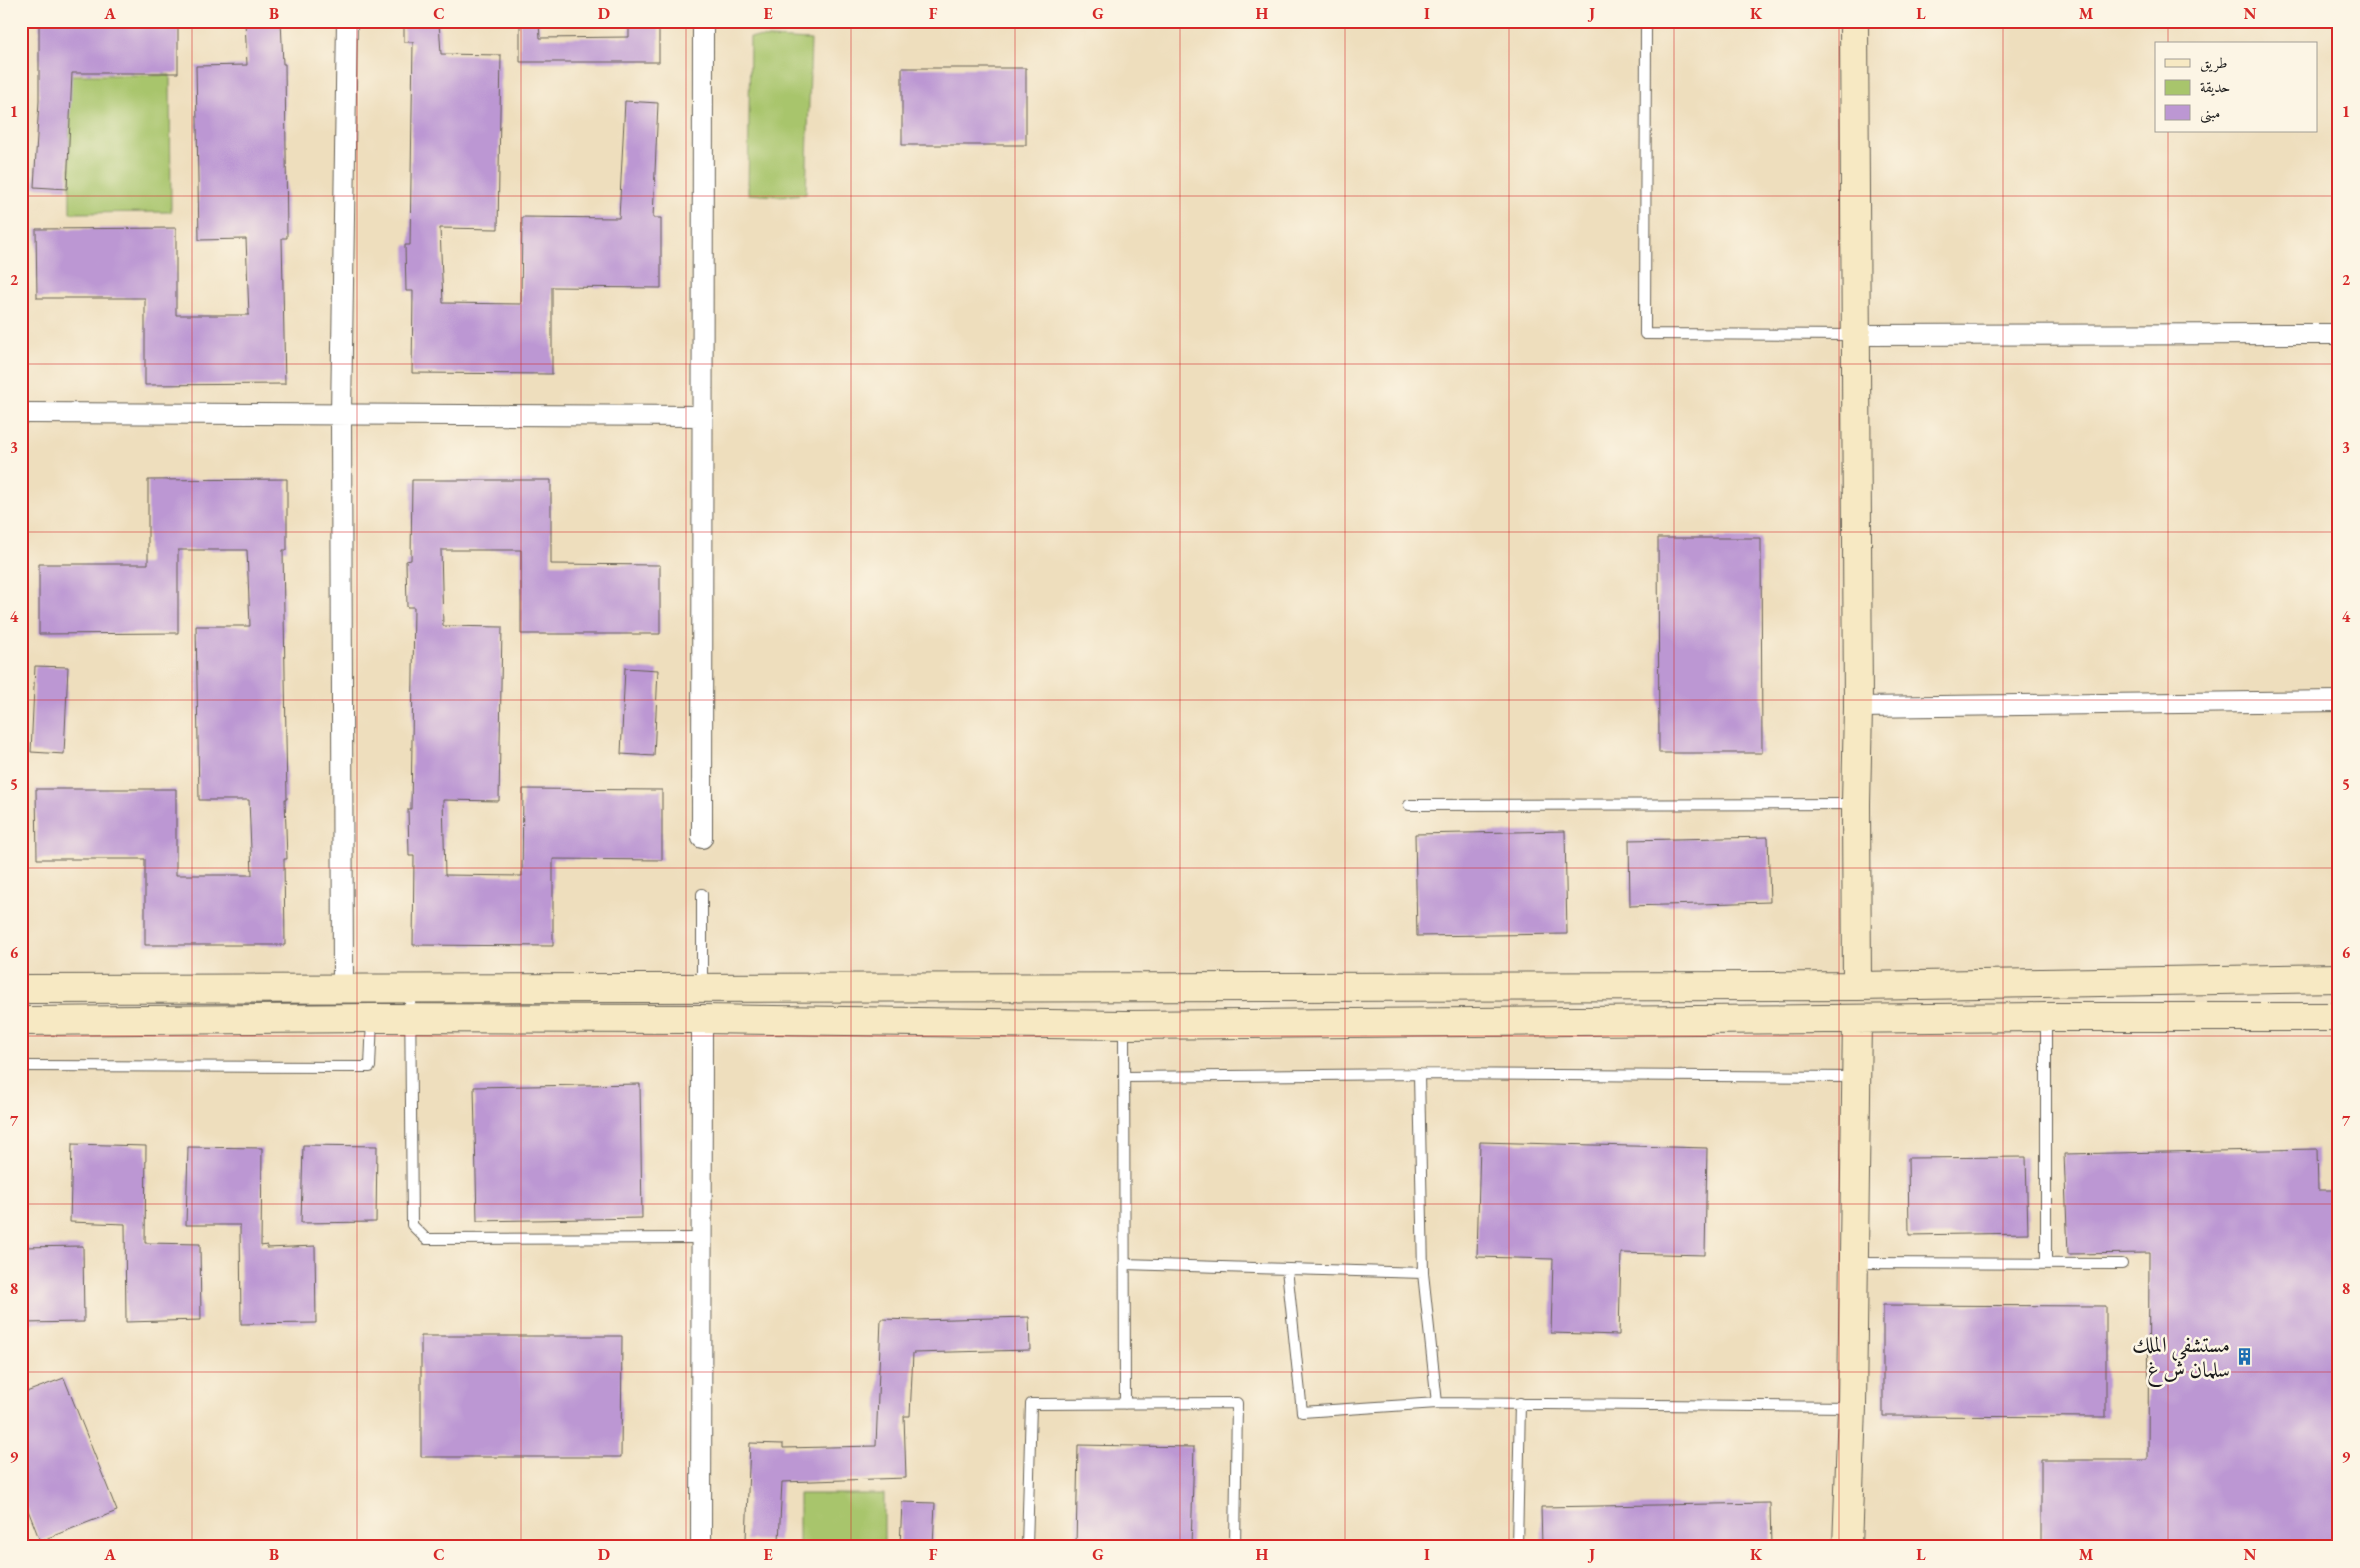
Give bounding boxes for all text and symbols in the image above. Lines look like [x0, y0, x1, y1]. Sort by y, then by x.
text: A [103, 3, 116, 24]
text: B [269, 3, 279, 24]
text: C [433, 3, 445, 24]
text: D [598, 3, 610, 24]
text: E [763, 3, 773, 24]
text: F [929, 3, 938, 24]
text: G [1092, 3, 1104, 24]
text: H [1256, 3, 1269, 24]
text: I [1424, 3, 1430, 24]
text: J [1587, 3, 1595, 24]
text: K [1750, 3, 1763, 24]
text: L [1916, 3, 1926, 24]
text: M [2079, 3, 2094, 24]
text: N [2244, 3, 2257, 24]
legend [2155, 42, 2318, 132]
text: طريق [2200, 53, 2227, 73]
text: حديقة [2200, 77, 2230, 96]
text: 1 [10, 101, 18, 122]
text: 1 [2342, 101, 2350, 122]
text: مبنى [2200, 103, 2220, 124]
text: 2 [10, 269, 19, 290]
text: 2 [2342, 269, 2351, 290]
text: 3 [10, 437, 18, 458]
text: 3 [2342, 437, 2350, 458]
text: 4 [10, 606, 19, 627]
text: 4 [2342, 606, 2351, 627]
text: 5 [10, 774, 18, 795]
text: 5 [2342, 774, 2350, 795]
text: 6 [10, 942, 19, 963]
text: 6 [2342, 942, 2351, 963]
text: 7 [10, 1110, 19, 1131]
text: 7 [2342, 1110, 2351, 1131]
text: 8 [10, 1278, 18, 1299]
text: 8 [2342, 1278, 2350, 1299]
place label: مستشفى الملك سلمان ش غ [2132, 1330, 2230, 1388]
building icon: مستشفى الملك سلمان ش غ [2234, 1347, 2254, 1367]
text: 9 [10, 1446, 19, 1467]
text: 9 [2342, 1446, 2351, 1467]
text: A [103, 1544, 116, 1565]
text: B [269, 1544, 279, 1565]
text: C [433, 1544, 445, 1565]
text: D [598, 1544, 610, 1565]
text: E [763, 1544, 773, 1565]
text: F [929, 1544, 938, 1565]
text: G [1092, 1544, 1104, 1565]
text: H [1256, 1544, 1269, 1565]
text: I [1424, 1544, 1430, 1565]
text: J [1587, 1544, 1595, 1565]
text: K [1750, 1544, 1763, 1565]
text: L [1916, 1544, 1926, 1565]
text: M [2079, 1544, 2094, 1565]
text: N [2244, 1544, 2257, 1565]

